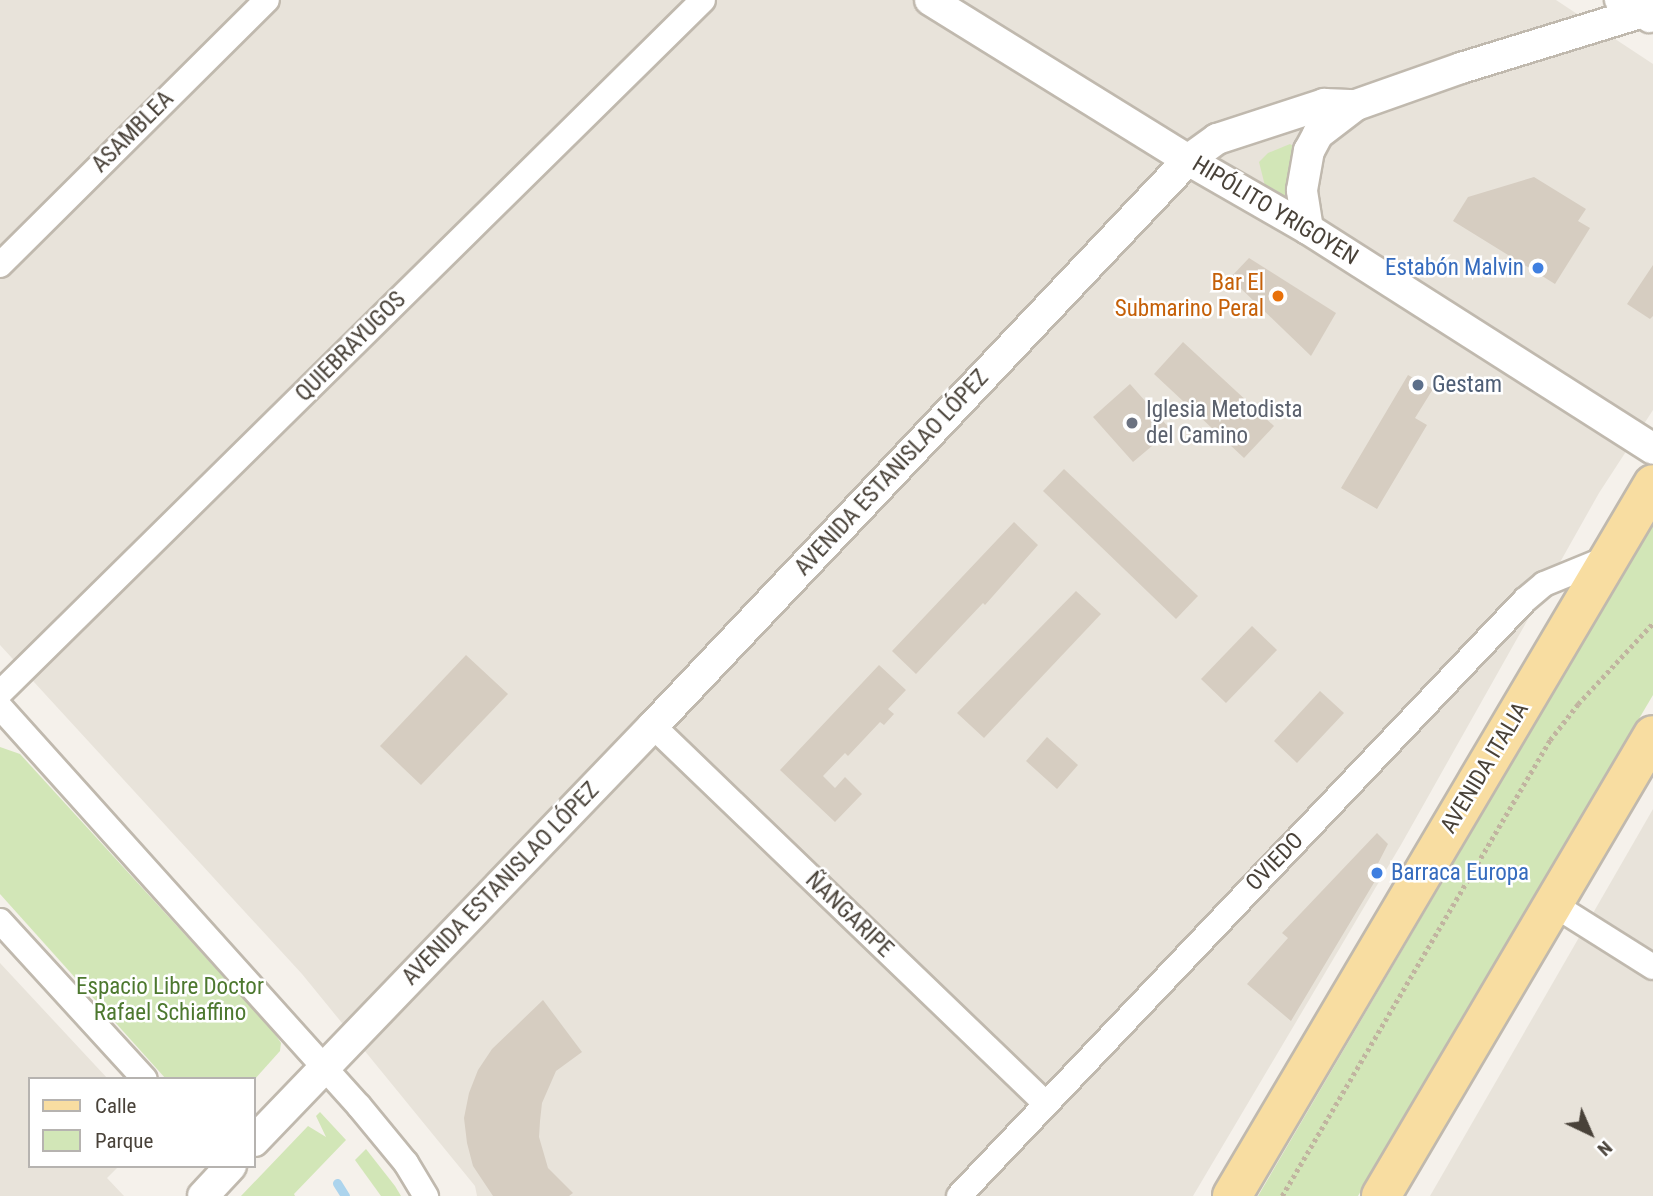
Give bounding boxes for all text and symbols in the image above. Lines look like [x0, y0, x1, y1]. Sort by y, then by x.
street label: ASAMBLEA [86, 85, 180, 179]
street label: HIPÓLITO YRIGOYEN [1187, 151, 1363, 271]
place label: Estabón Malvin [1385, 254, 1524, 282]
marker: Estabón Malvin [1530, 260, 1546, 276]
place label: Bar El Submarino Peral [1115, 269, 1264, 323]
street label: QUIEBRAYUGOS [290, 286, 412, 408]
marker: Bar El Submarino Peral [1270, 288, 1286, 304]
street label: AVENIDA ESTANISLAO LÓPEZ [789, 364, 995, 582]
place label: Gestam [1432, 371, 1502, 399]
marker: Gestam [1410, 377, 1426, 393]
place label: Iglesia Metodista del Camino [1146, 396, 1302, 450]
marker: Iglesia Metodista del Camino [1124, 415, 1140, 431]
street label: AVENIDA ITALIA [1435, 697, 1535, 839]
street label: AVENIDA ESTANISLAO LÓPEZ [397, 777, 605, 991]
street label: OVIEDO [1241, 827, 1309, 897]
place label: Barraca Europa [1391, 859, 1529, 887]
marker: Barraca Europa [1369, 865, 1385, 881]
street label: ÑANGARIPE [800, 867, 898, 963]
park label: Espacio Libre Doctor Rafael Schiaffino [76, 973, 264, 1027]
legend [28, 1077, 256, 1168]
text: Calle [95, 1094, 136, 1118]
north arrow [1555, 1098, 1625, 1168]
text: Parque [95, 1129, 153, 1153]
text: N [1593, 1136, 1617, 1161]

